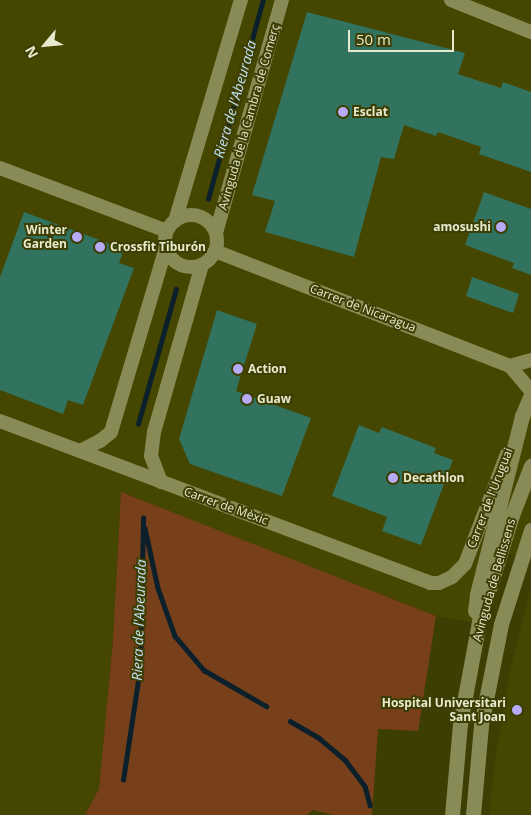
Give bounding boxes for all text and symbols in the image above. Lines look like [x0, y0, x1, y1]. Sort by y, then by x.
north arrow [20, 20, 70, 70]
scale bar [351, 20, 457, 52]
street label: Avinguda de la Cambra de Comerç [216, 22, 282, 212]
text: 50 m [356, 29, 391, 49]
water label: Riera de l'Abeurada [210, 38, 260, 160]
text: N [20, 43, 42, 62]
place label: Esclat [353, 105, 388, 119]
marker: Esclat [337, 106, 349, 118]
place label: amosushi [433, 220, 491, 234]
marker: amosushi [495, 221, 507, 233]
place label: Winter Garden [23, 223, 67, 251]
marker: Winter Garden [71, 231, 83, 243]
place label: Crossfit Tiburón [110, 240, 206, 254]
marker: Crossfit Tiburón [94, 241, 106, 253]
street label: Carrer de Nicaragua [308, 281, 418, 335]
place label: Action [248, 362, 287, 376]
marker: Action [232, 363, 244, 375]
place label: Guaw [257, 392, 291, 406]
marker: Guaw [241, 393, 253, 405]
street label: Carrer de l'Uruguai [464, 446, 516, 550]
place label: Decathlon [403, 471, 464, 485]
marker: Decathlon [387, 472, 399, 484]
street label: Carrer de Mèxic [182, 484, 270, 528]
street label: Avinguda de Bellissens [470, 517, 518, 643]
water label: Riera de l'Abeurada [128, 559, 150, 681]
place label: Hospital Universitari Sant Joan [382, 696, 506, 724]
marker: Hospital Universitari Sant Joan [510, 703, 524, 717]

